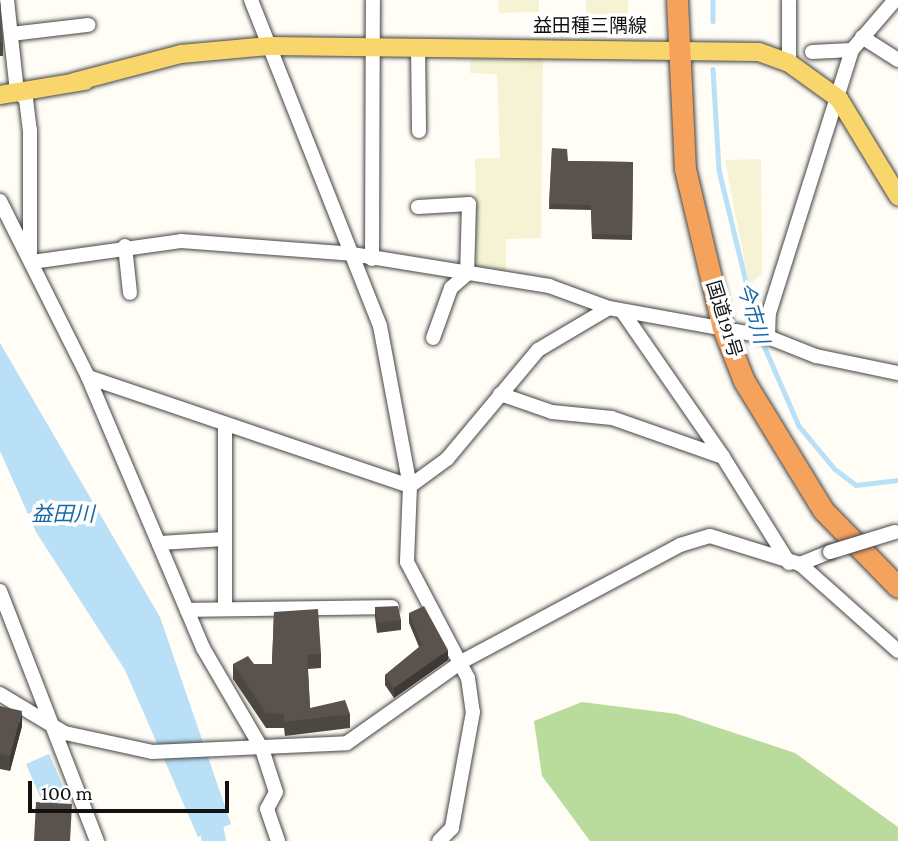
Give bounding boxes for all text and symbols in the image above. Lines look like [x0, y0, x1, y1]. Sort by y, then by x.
street label: 益田種三隅線 [533, 15, 647, 37]
street label: 国道191号 [702, 278, 746, 360]
water label: 今市川 [732, 279, 774, 347]
water label: 益田川 [32, 501, 94, 527]
scale bar [32, 768, 233, 812]
text: 100 m [41, 781, 93, 805]

